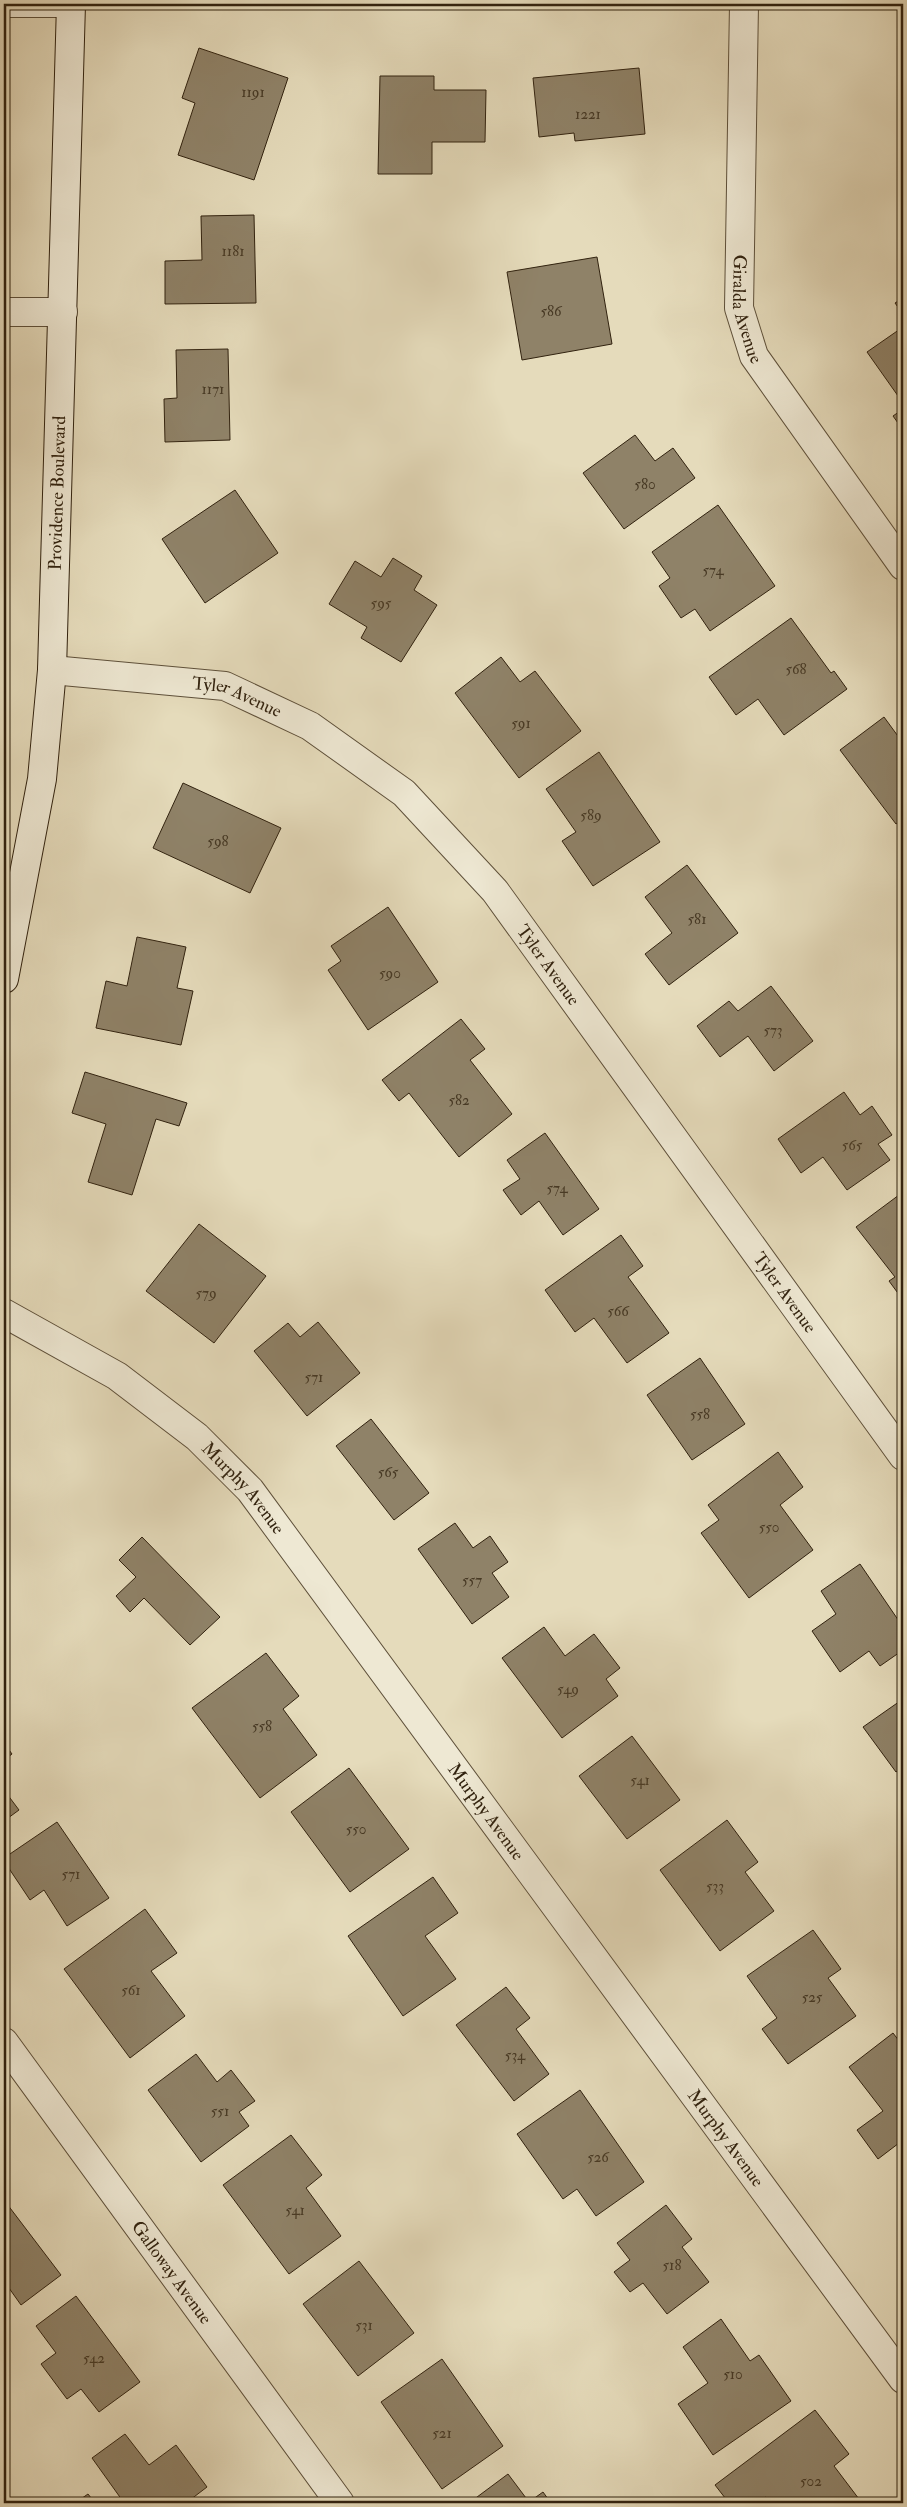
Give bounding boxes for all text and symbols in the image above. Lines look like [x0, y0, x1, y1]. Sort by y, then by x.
house number: 1191 [241, 83, 265, 102]
house number: 1221 [575, 105, 601, 124]
house number: 1181 [221, 242, 245, 261]
street label: Giralda Avenue [727, 254, 767, 369]
house number: 586 [540, 302, 563, 321]
house number: 1171 [202, 380, 224, 399]
street label: Providence Boulevard [44, 415, 71, 571]
house number: 580 [634, 475, 656, 494]
house number: 574 [702, 561, 724, 580]
house number: 595 [371, 594, 392, 613]
house number: 568 [785, 660, 807, 679]
street label: Tyler Avenue [191, 672, 286, 723]
house number: 591 [511, 714, 531, 733]
house number: 589 [580, 806, 602, 825]
house number: 598 [207, 832, 229, 851]
house number: 581 [688, 910, 706, 929]
street label: Tyler Avenue [511, 920, 585, 1011]
house number: 590 [379, 964, 401, 983]
house number: 573 [763, 1021, 783, 1040]
house number: 582 [448, 1091, 470, 1110]
house number: 565 [842, 1136, 863, 1155]
house number: 574 [546, 1179, 568, 1198]
street label: Tyler Avenue [748, 1248, 822, 1338]
house number: 579 [195, 1284, 217, 1303]
house number: 566 [607, 1302, 630, 1321]
house number: 571 [305, 1368, 323, 1387]
house number: 558 [690, 1405, 710, 1424]
street label: Murphy Avenue [197, 1437, 290, 1539]
house number: 565 [378, 1463, 399, 1482]
house number: 550 [759, 1518, 779, 1537]
house number: 557 [462, 1571, 482, 1590]
house number: 549 [557, 1680, 579, 1699]
house number: 558 [252, 1717, 272, 1736]
street label: Murphy Avenue [442, 1759, 530, 1866]
house number: 541 [630, 1771, 650, 1790]
house number: 550 [346, 1820, 366, 1839]
house number: 571 [62, 1865, 80, 1884]
house number: 533 [706, 1877, 724, 1896]
house number: 561 [121, 1981, 141, 2000]
house number: 525 [802, 1988, 823, 2007]
house number: 534 [505, 2046, 526, 2065]
street label: Murphy Avenue [682, 2085, 769, 2192]
house number: 551 [211, 2102, 229, 2121]
house number: 526 [587, 2148, 610, 2167]
house number: 541 [285, 2201, 305, 2220]
street label: Galloway Avenue [126, 2216, 217, 2329]
house number: 518 [663, 2256, 681, 2275]
house number: 531 [355, 2316, 373, 2335]
house number: 542 [83, 2349, 105, 2368]
house number: 510 [723, 2365, 743, 2384]
house number: 521 [432, 2424, 452, 2443]
house number: 502 [800, 2472, 822, 2491]

